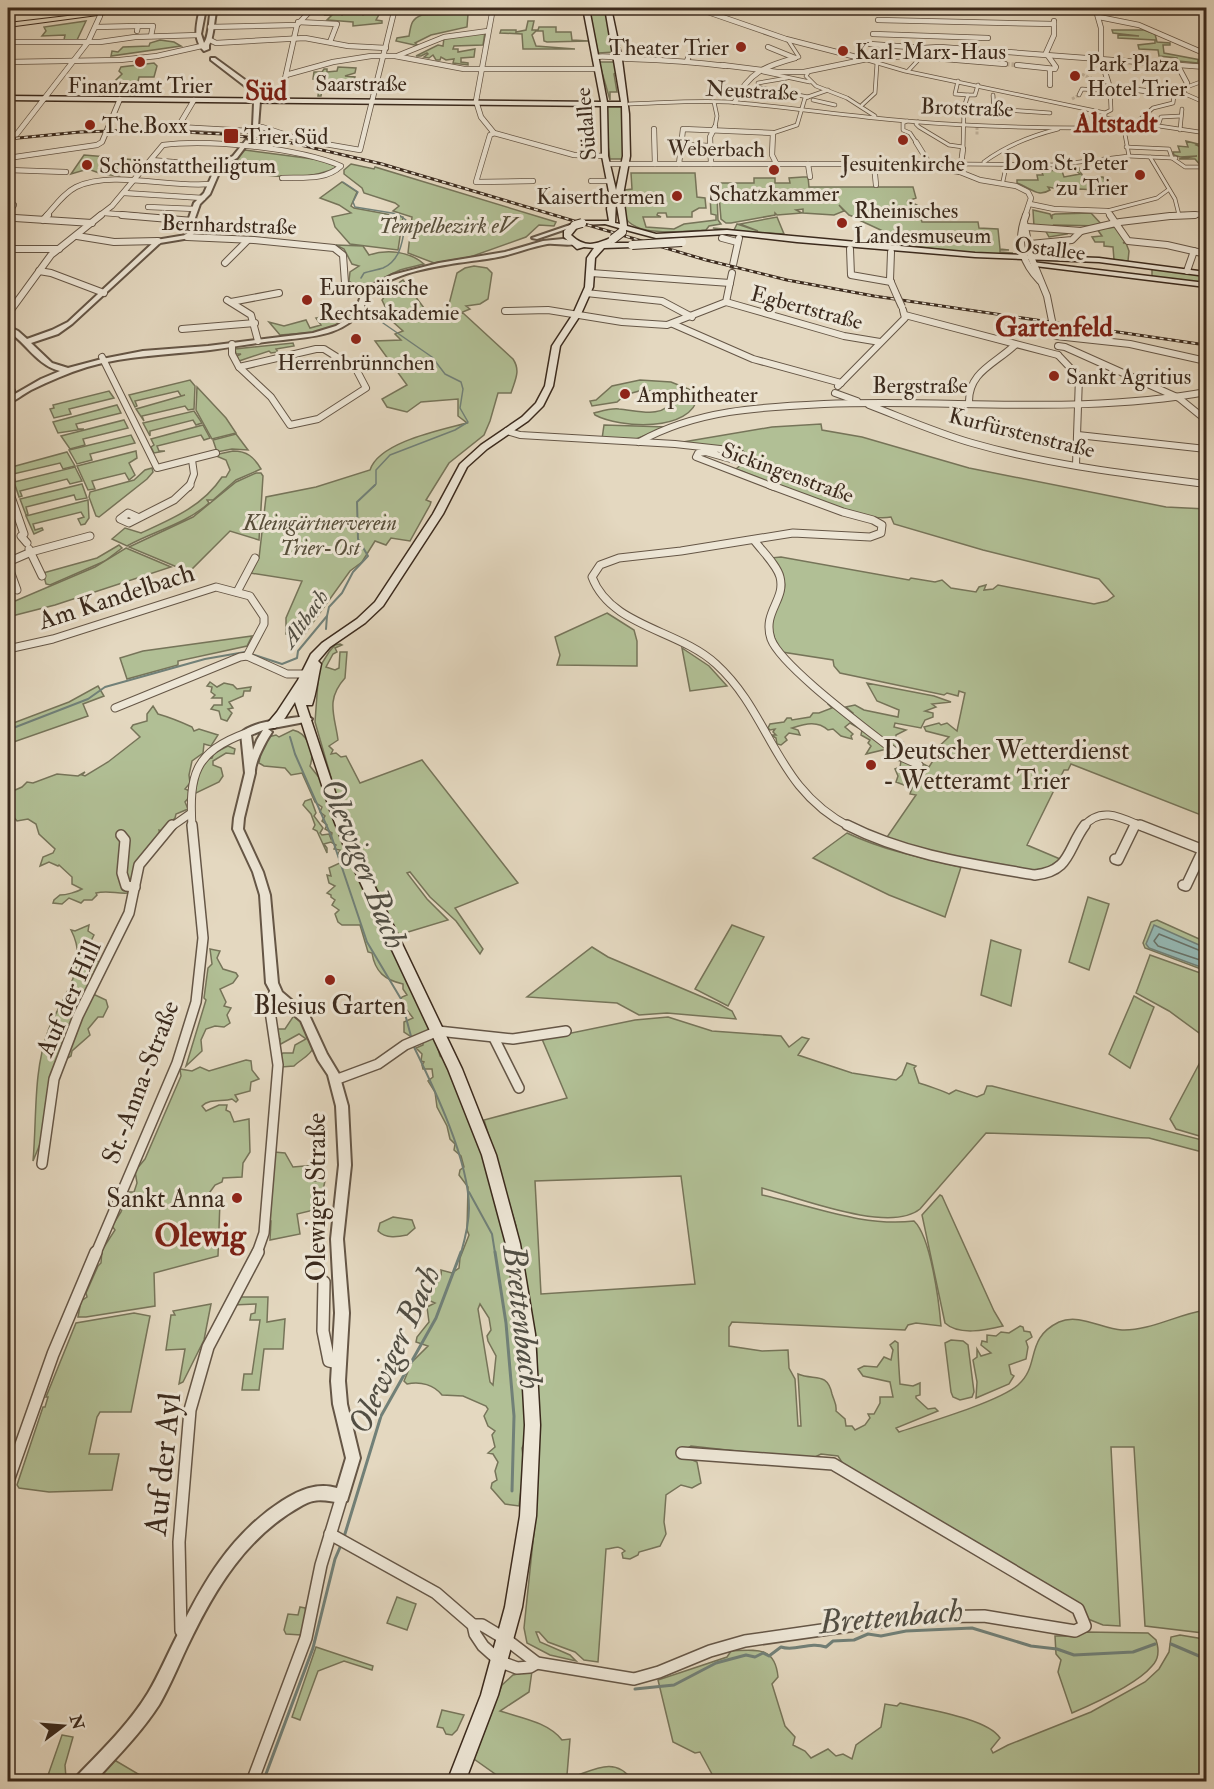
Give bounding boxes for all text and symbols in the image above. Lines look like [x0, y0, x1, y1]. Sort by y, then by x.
place label: Theater Trier [608, 34, 730, 62]
place label: Karl-Marx-Haus [855, 38, 1006, 66]
marker: Theater Trier [734, 40, 748, 54]
marker: Karl-Marx-Haus [836, 44, 850, 58]
place label: Park Plaza Hotel Trier [1087, 50, 1188, 103]
marker: Finanzamt Trier [133, 55, 147, 69]
marker: Park Plaza Hotel Trier [1068, 69, 1082, 83]
street label: Saarstraße [315, 70, 407, 98]
place label: Finanzamt Trier [68, 72, 213, 100]
district label: Süd [245, 75, 288, 108]
street label: Neustraße [705, 75, 799, 107]
street label: Südallee [569, 86, 603, 161]
street label: Brotstraße [920, 92, 1014, 124]
district label: Altstadt [1073, 107, 1158, 140]
place label: The.Boxx [102, 112, 188, 140]
marker: The.Boxx [83, 118, 97, 132]
place label: Trier Süd [244, 123, 328, 151]
marker: Trier Süd [222, 127, 240, 145]
marker: Jesuitenkirche [896, 133, 910, 147]
street label: Weberbach [666, 134, 766, 164]
place label: Dom St. Peter zu Trier [1004, 149, 1129, 202]
place label: Jesuitenkirche [840, 150, 965, 178]
place label: Schönstattheiligtum [99, 152, 276, 180]
marker: Schönstattheiligtum [80, 158, 94, 172]
marker: Schatzkammer [767, 163, 781, 177]
marker: Dom St. Peter zu Trier [1133, 168, 1147, 182]
place label: Schatzkammer [709, 180, 840, 208]
place label: Kaiserthermen [536, 183, 665, 211]
marker: Kaiserthermen [670, 189, 684, 203]
place label: Rheinisches Landesmuseum [854, 197, 991, 250]
street label: Bernhardstraße [161, 209, 297, 241]
park label: Tempelbezirk eV [379, 212, 521, 240]
marker: Rheinisches Landesmuseum [835, 216, 849, 230]
street label: Ostallee [1013, 231, 1087, 267]
place label: Europäische Rechtsakademie [319, 274, 459, 327]
street label: Egbertstraße [748, 280, 866, 336]
marker: Europäische Rechtsakademie [300, 293, 314, 307]
district label: Gartenfeld [995, 311, 1114, 344]
marker: Herrenbrünnchen [349, 332, 363, 346]
place label: Herrenbrünnchen [277, 349, 435, 377]
place label: Sankt Agritius [1066, 363, 1191, 391]
marker: Sankt Agritius [1047, 369, 1061, 383]
street label: Bergstraße [872, 372, 968, 400]
place label: Amphitheater [636, 381, 758, 410]
marker: Amphitheater [618, 387, 632, 401]
street label: Kurfürstenstraße [946, 401, 1098, 465]
street label: Sickingenstraße [718, 436, 858, 510]
park label: Kleingärtnerverein Trier-Ost [242, 509, 397, 562]
street label: Am Kandelbach [33, 557, 199, 638]
water label: Altbach [274, 584, 335, 655]
place label: Deutscher Wetterdienst - Wetteramt Trier [883, 735, 1129, 797]
marker: Deutscher Wetterdienst - Wetteramt Trier [864, 758, 878, 772]
water label: Olewiger Bach [311, 772, 416, 955]
street label: Auf der Hill [29, 935, 109, 1063]
marker: Blesius Garten [323, 973, 337, 987]
place label: Blesius Garten [254, 990, 406, 1022]
street label: St.-Anna-Straße [95, 996, 187, 1168]
street label: Olewiger Straße [301, 1113, 333, 1281]
place label: Sankt Anna [106, 1183, 225, 1215]
marker: Sankt Anna [230, 1191, 244, 1205]
district label: Olewig [154, 1216, 247, 1256]
water label: Brettenbach [493, 1241, 552, 1391]
water label: Olewiger Bach [339, 1259, 450, 1440]
street label: Auf der Ayl [136, 1391, 190, 1538]
water label: Brettenbach [815, 1590, 965, 1643]
north arrow [33, 1696, 93, 1756]
text: N [65, 1712, 88, 1732]

